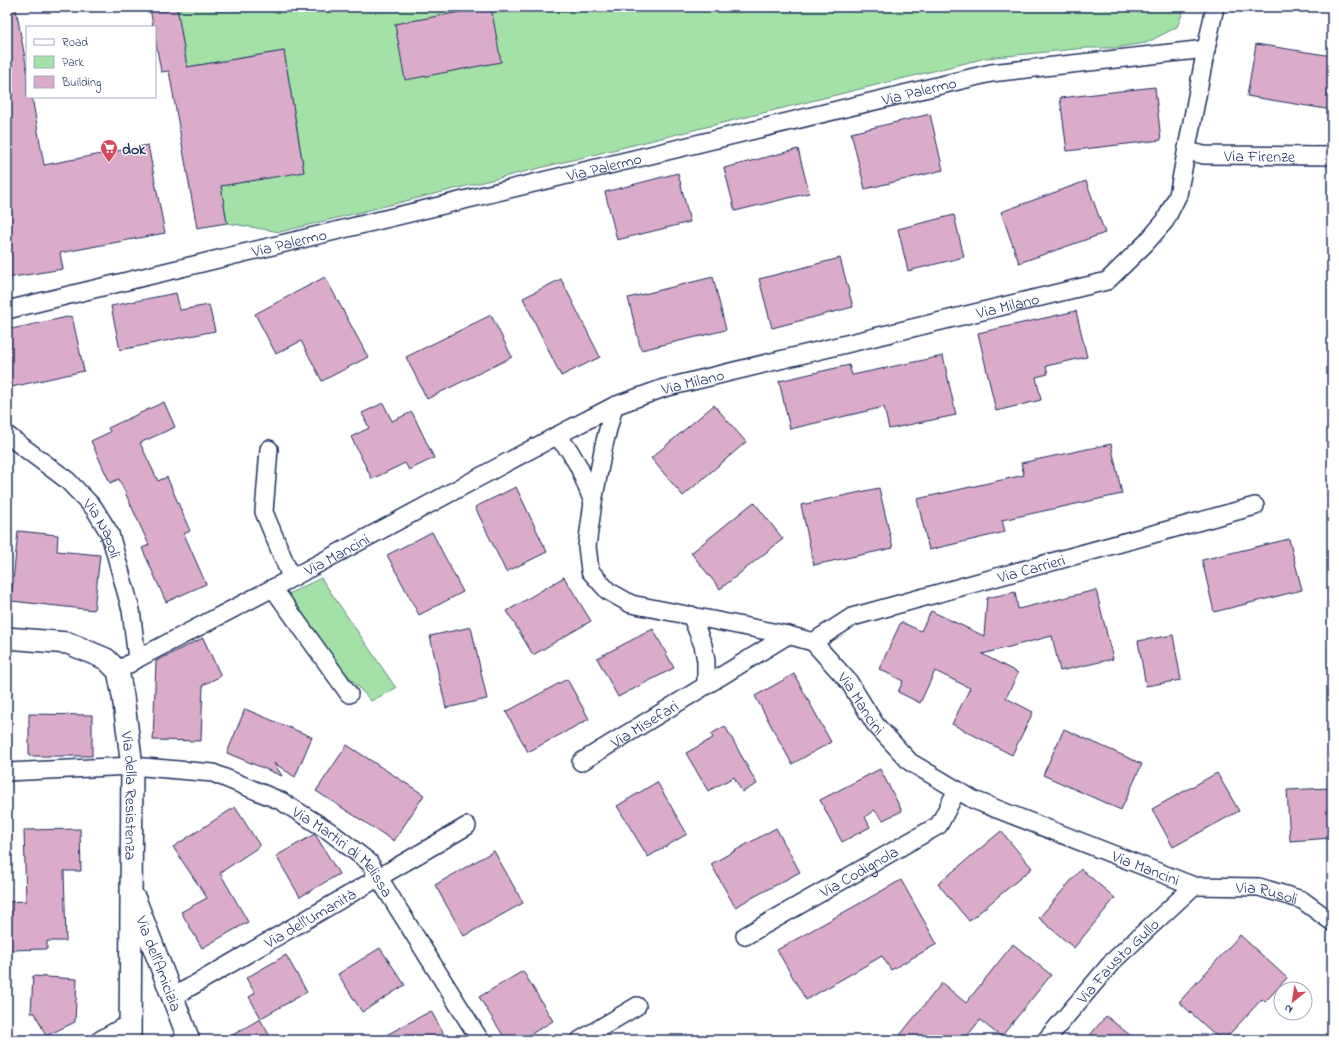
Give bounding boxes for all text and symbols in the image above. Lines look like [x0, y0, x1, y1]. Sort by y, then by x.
legend [26, 26, 156, 98]
text: Road [62, 34, 88, 52]
text: Park [62, 54, 84, 72]
street label: Via Palermo [878, 72, 959, 113]
text: Building [61, 74, 101, 93]
supermarket icon: dok [99, 138, 119, 163]
place label: dok [122, 138, 147, 162]
street label: Via Firenze [1223, 145, 1296, 170]
street label: Via Palermo [563, 148, 644, 189]
street label: Via Palermo [248, 223, 329, 265]
street label: Via Milano [973, 288, 1042, 326]
street label: Via Milano [658, 364, 727, 402]
street label: Via Napoli [76, 493, 126, 561]
street label: Via Mancini [300, 528, 374, 583]
street label: Via Carrieri [994, 549, 1068, 591]
street label: Via Mancini [830, 666, 889, 741]
street label: Via Misefari [606, 695, 684, 756]
street label: Via della Resistenza [114, 729, 142, 860]
street label: Via Martiri di Melissa [286, 800, 398, 903]
street label: Via Codignola [815, 841, 903, 905]
street label: Via Mancini [1107, 845, 1183, 893]
street label: Via Rusoli [1235, 877, 1301, 912]
street label: Via dell'Umanità [259, 883, 361, 956]
street label: Via dell'Amicizia [128, 912, 187, 1015]
street label: Via Fausto Gullo [1071, 914, 1166, 1010]
north arrow [1273, 981, 1313, 1021]
text: N [1281, 1000, 1296, 1018]

